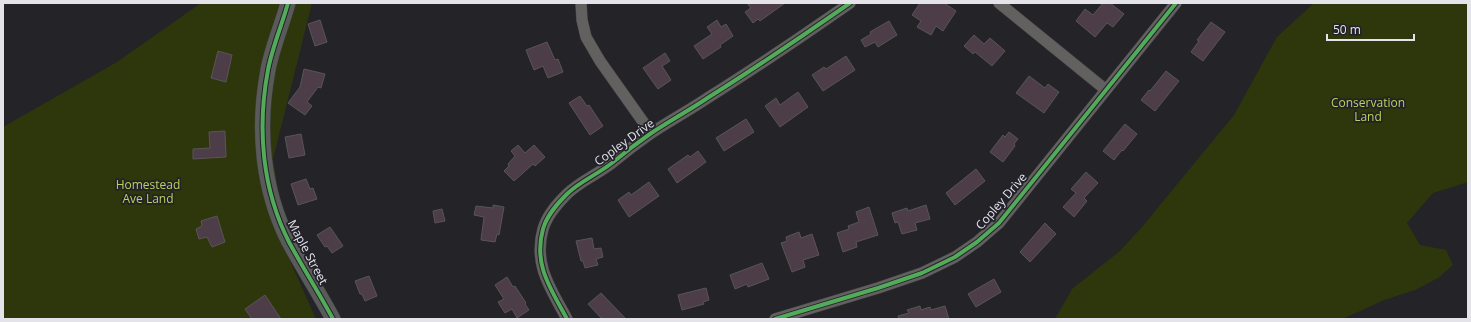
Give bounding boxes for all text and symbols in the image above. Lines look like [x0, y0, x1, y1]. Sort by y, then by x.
scale bar [1327, 16, 1414, 42]
text: 50 m [1333, 21, 1361, 38]
park label: Conservation Land [1331, 94, 1405, 125]
street label: Copley Drive [591, 114, 658, 170]
street label: Copley Drive [971, 169, 1031, 233]
park label: Homestead Ave Land [116, 176, 180, 207]
street label: Maple Street [284, 217, 332, 287]

